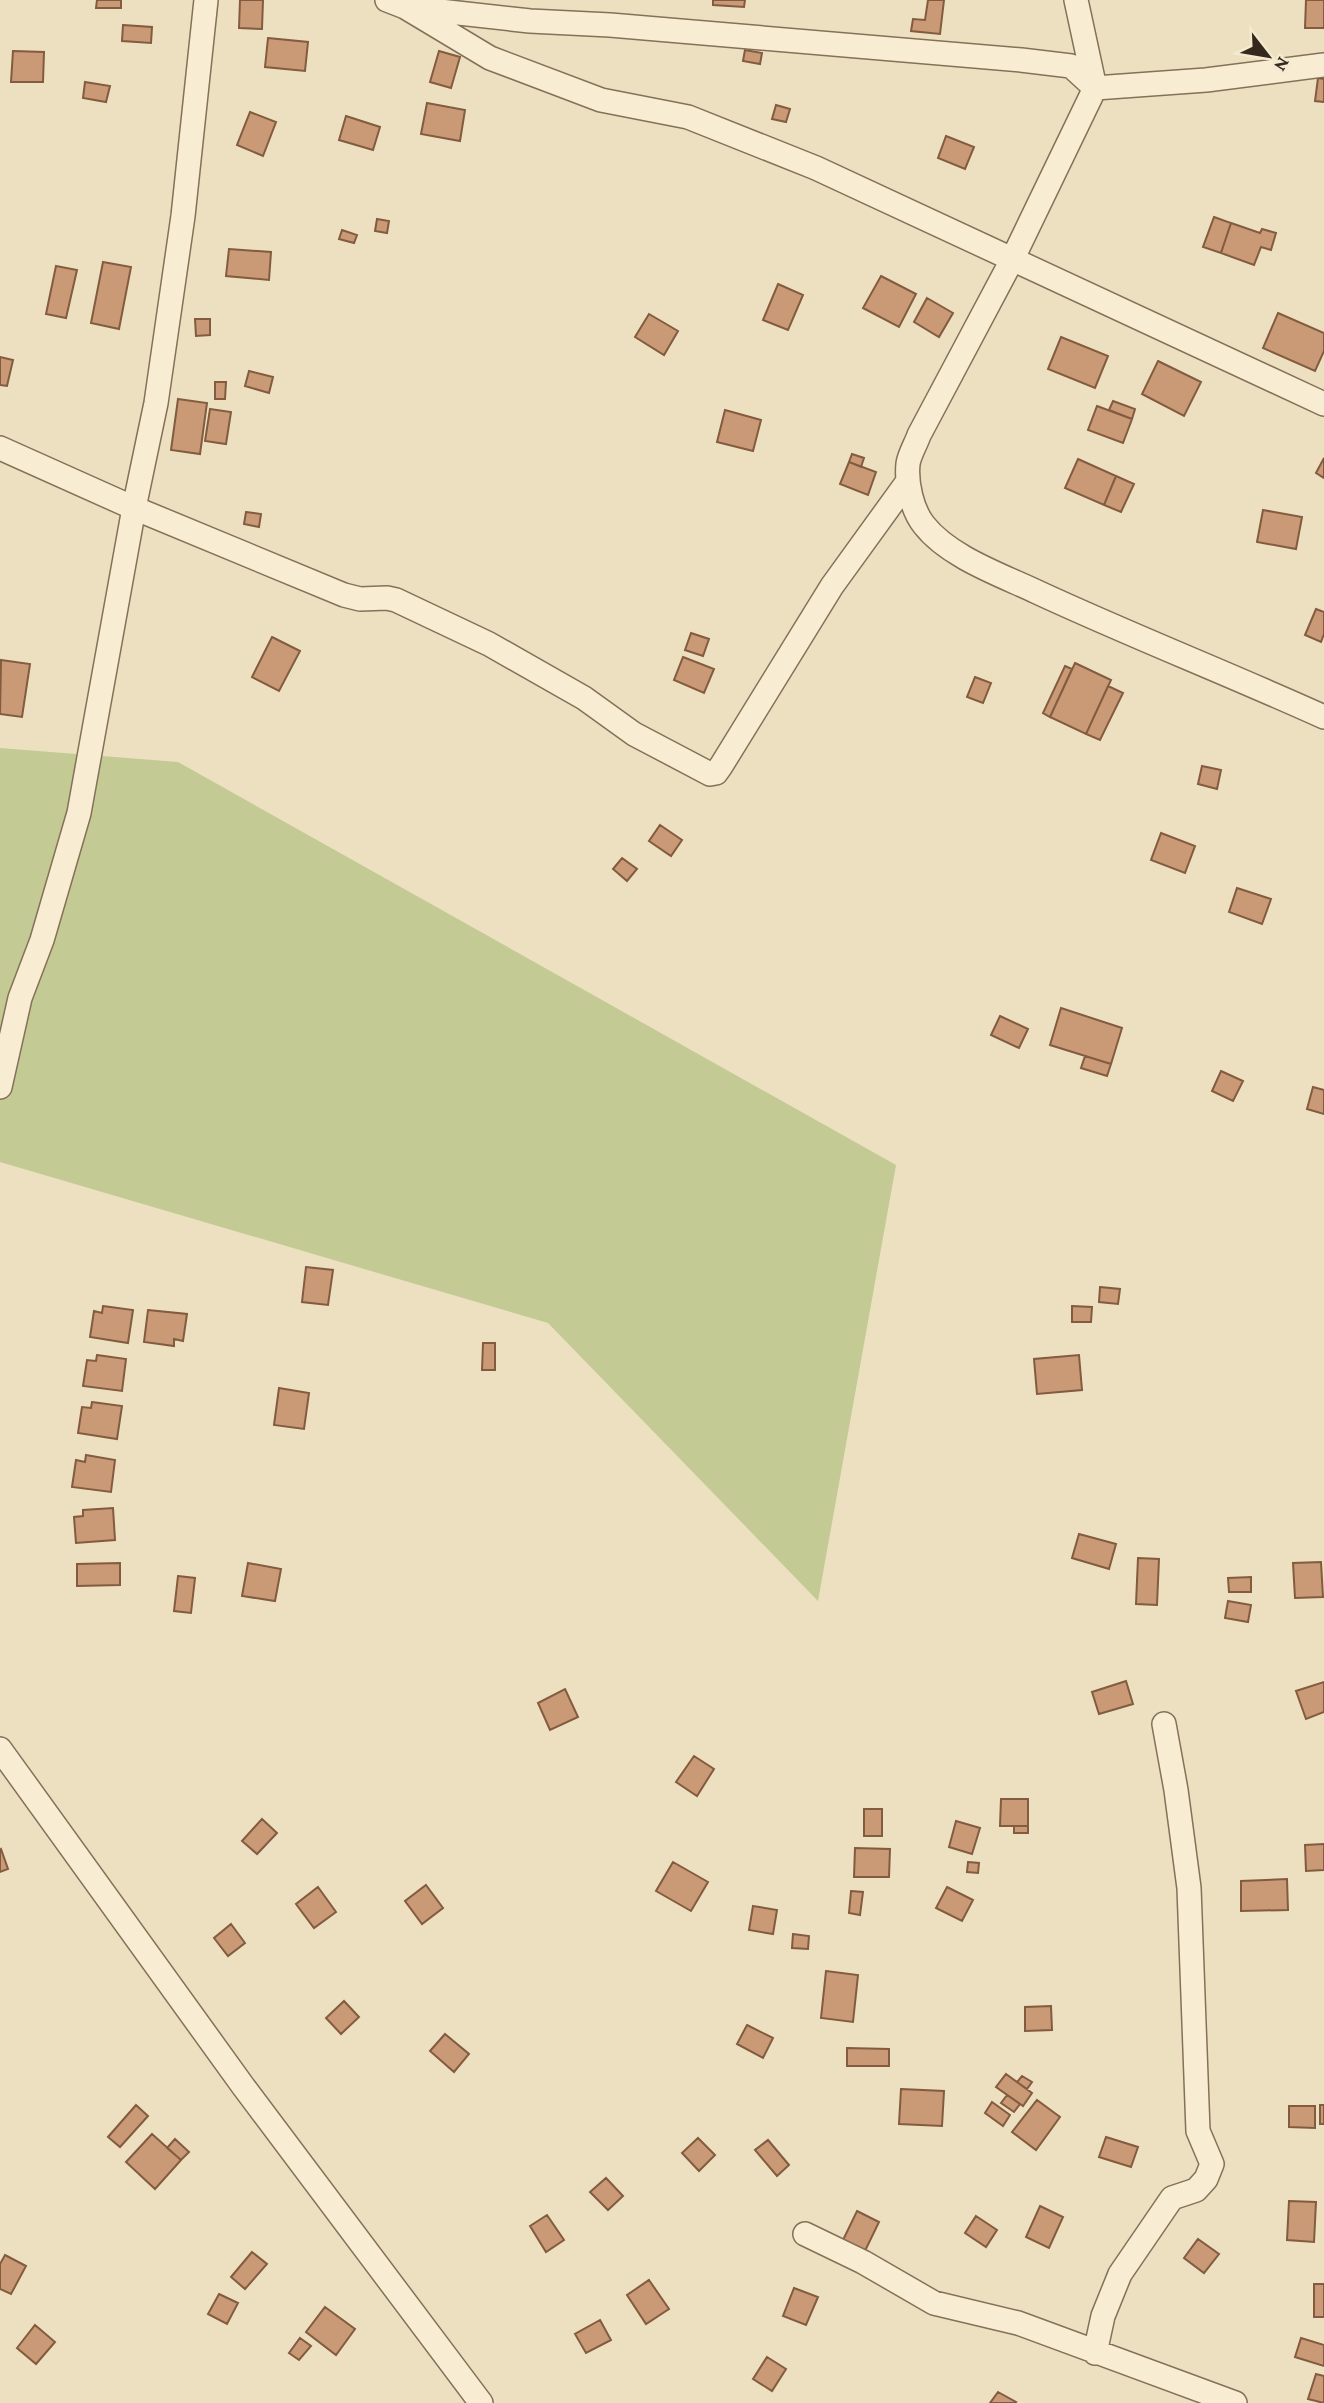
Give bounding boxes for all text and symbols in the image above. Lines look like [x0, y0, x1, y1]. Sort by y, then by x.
north arrow [1233, 21, 1303, 91]
text: N [1270, 54, 1294, 75]

